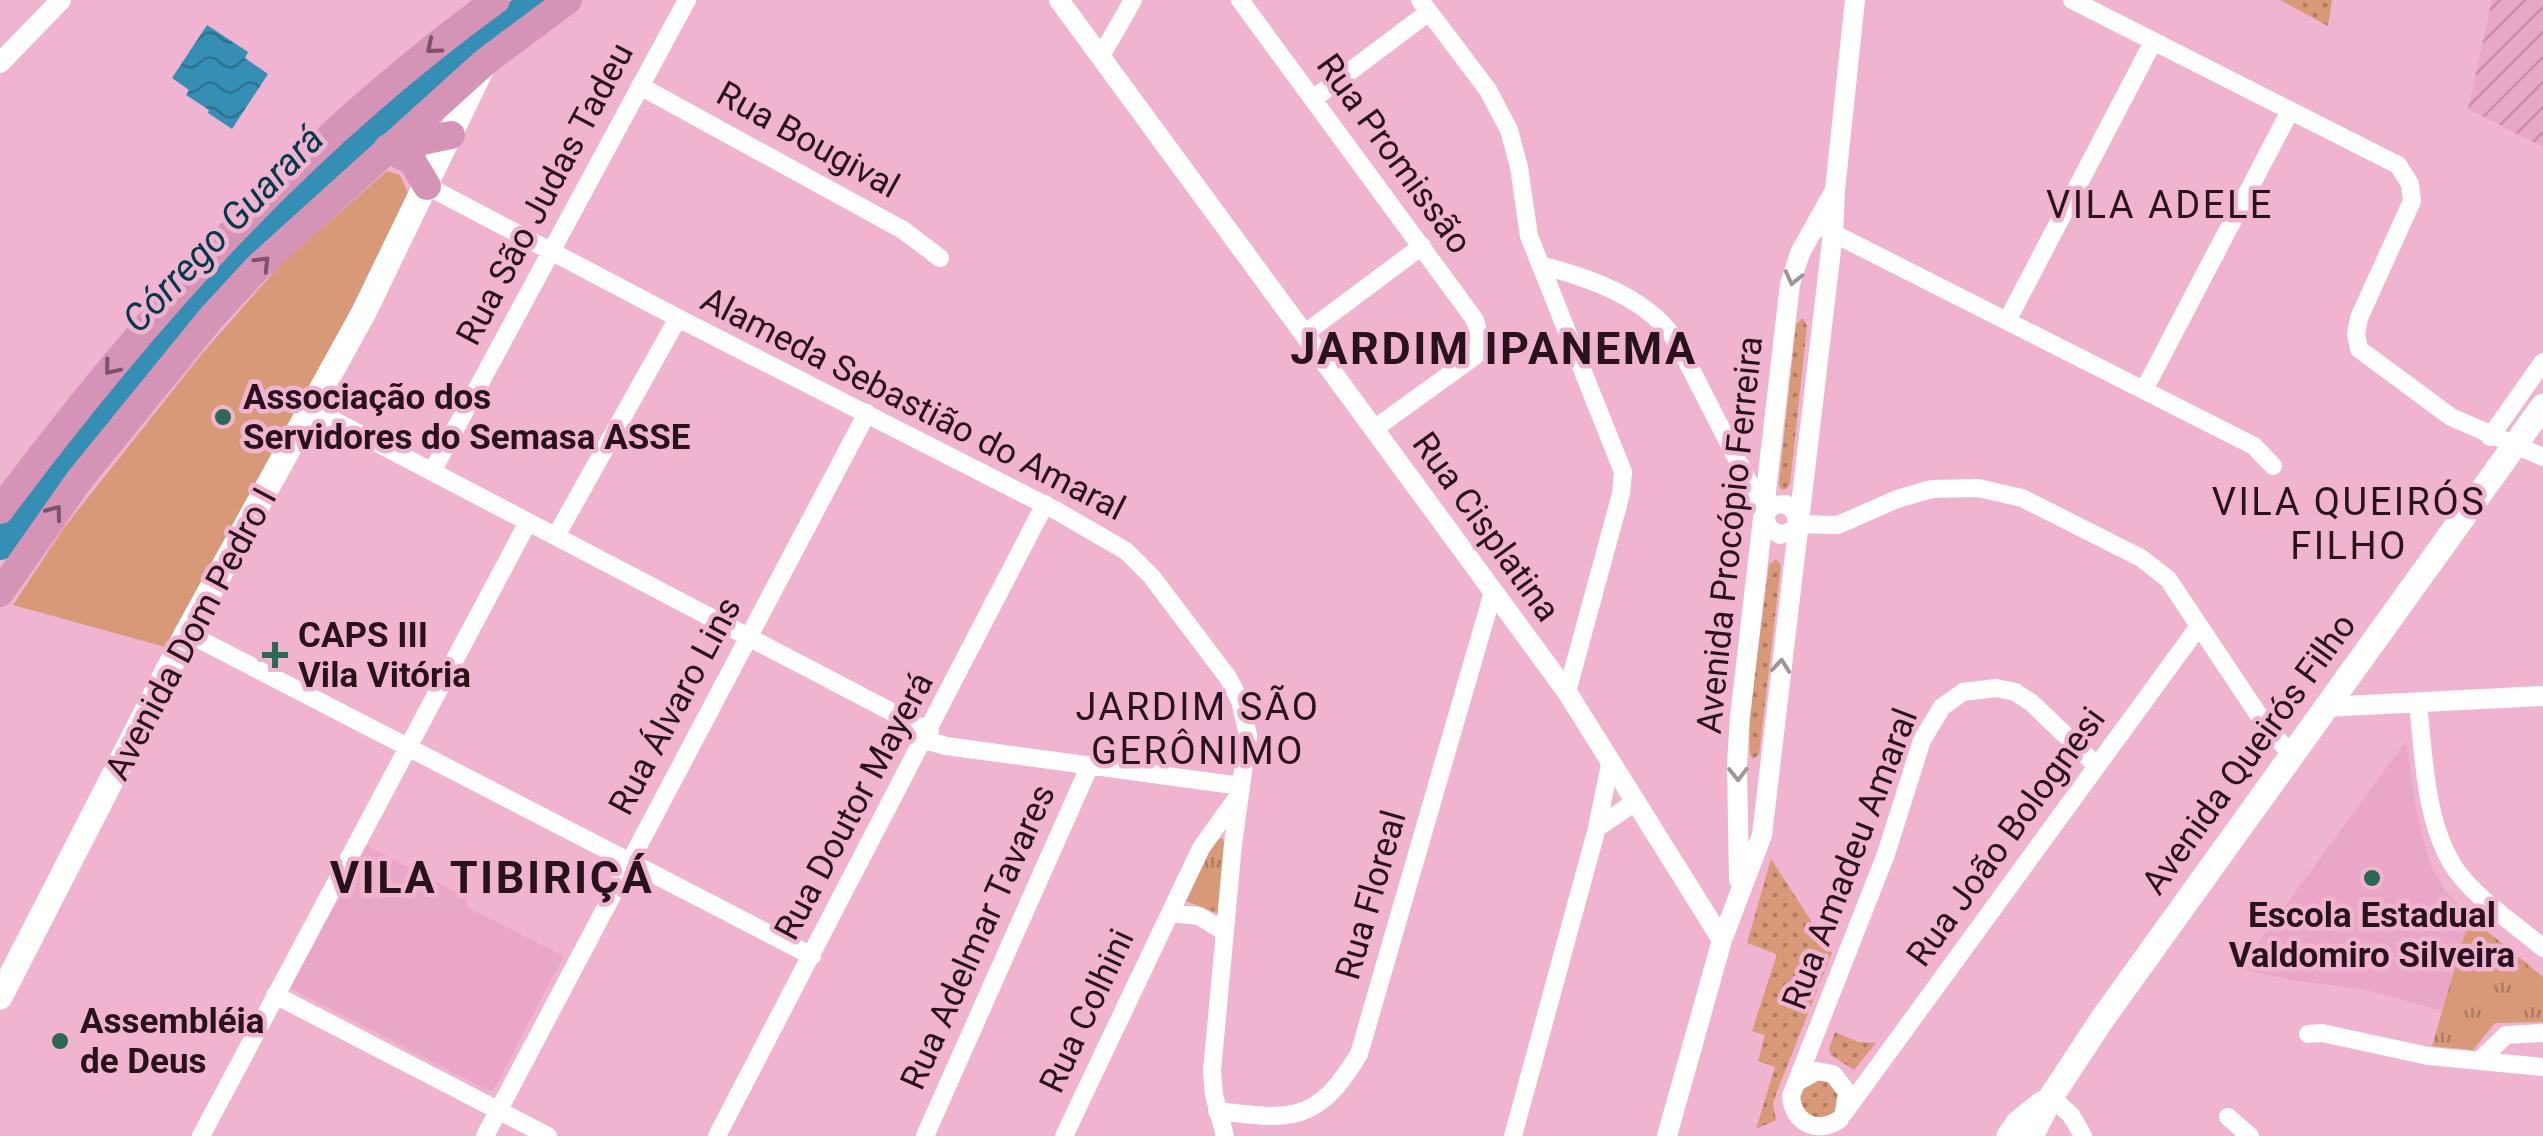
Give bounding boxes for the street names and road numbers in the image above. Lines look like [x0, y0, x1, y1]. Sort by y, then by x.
street label: Rua São Judas Tadeu [448, 36, 642, 352]
street label: Rua Promissão [1308, 46, 1480, 262]
street label: Rua Bougival [710, 73, 906, 207]
street label: Alameda Sebastião do Amaral [694, 279, 1132, 529]
street label: Avenida Procópio Ferreira [1689, 334, 1771, 736]
street label: Rua Cisplatina [1404, 425, 1568, 629]
street label: Avenida Dom Pedro I [97, 481, 285, 787]
street label: Rua Álvaro Lins [600, 590, 750, 822]
street label: Avenida Queirós Filho [2133, 606, 2365, 902]
street label: Rua Doutor Mayerá [766, 665, 942, 947]
street label: Rua João Bolognesi [1898, 700, 2114, 974]
street label: Rua Amadeu Amaral [1774, 703, 1926, 1015]
street label: Rua Adelmar Tavares [892, 778, 1064, 1096]
street label: Rua Floreal [1327, 806, 1415, 984]
street label: Rua Colhini [1031, 923, 1143, 1099]

